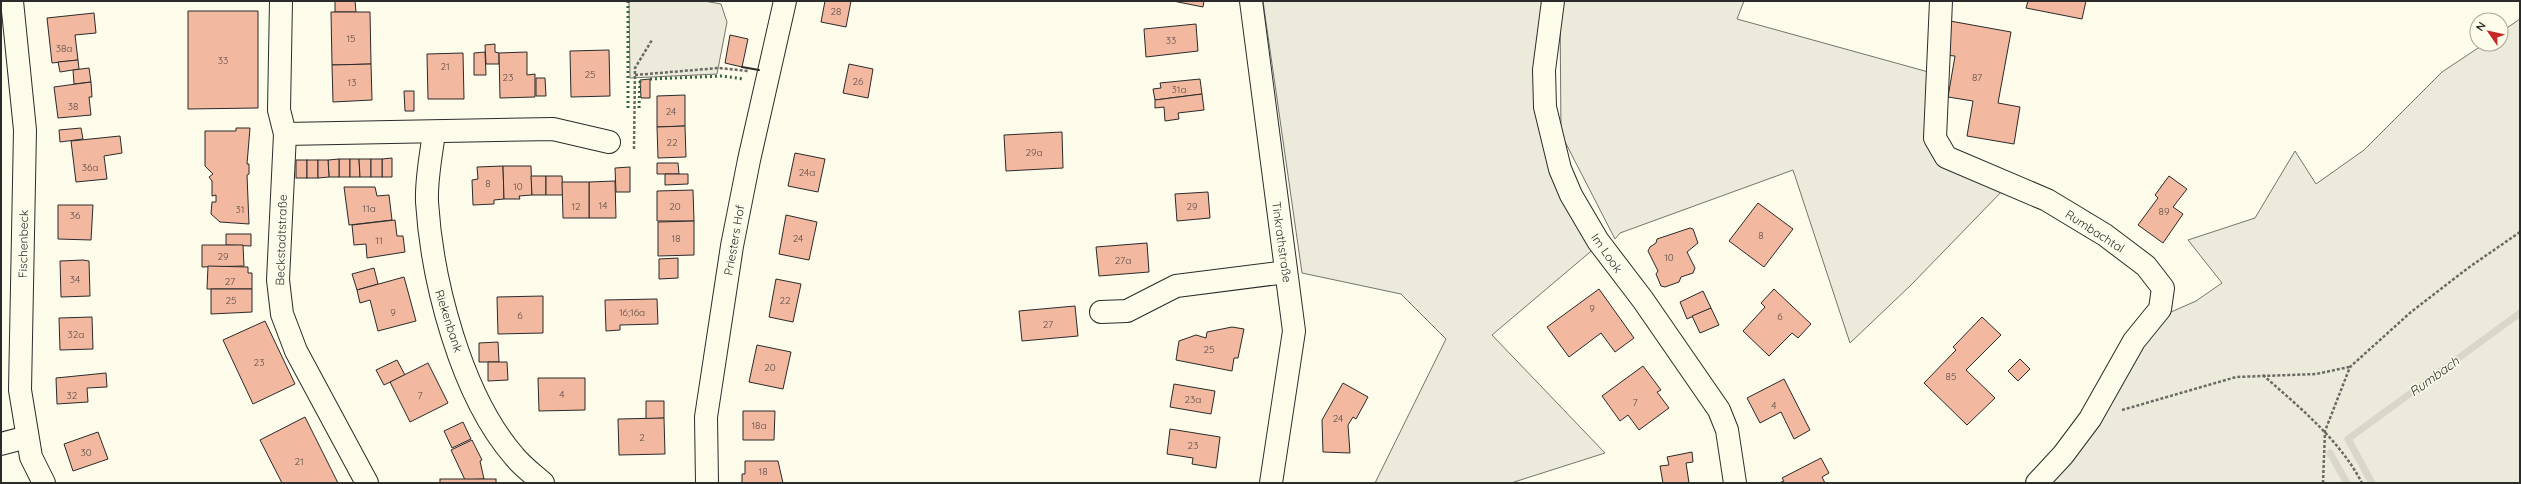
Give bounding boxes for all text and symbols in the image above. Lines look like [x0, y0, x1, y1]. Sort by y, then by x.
house number: 28 [831, 5, 841, 18]
north arrow [2469, 12, 2509, 52]
text: N [2473, 19, 2489, 34]
house number: 15 [346, 32, 356, 45]
house number: 33 [1166, 34, 1176, 47]
house number: 38a [56, 42, 72, 55]
house number: 33 [218, 54, 228, 67]
house number: 21 [440, 60, 450, 73]
house number: 25 [585, 68, 596, 81]
house number: 23 [503, 71, 513, 84]
house number: 87 [1972, 71, 1982, 84]
house number: 26 [853, 75, 864, 88]
house number: 13 [348, 76, 356, 89]
house number: 31a [1172, 83, 1187, 96]
house number: 38 [68, 100, 78, 113]
house number: 24 [666, 105, 676, 118]
house number: 22 [666, 136, 678, 149]
house number: 29a [1025, 146, 1043, 159]
house number: 36a [82, 161, 98, 174]
house number: 24a [799, 166, 815, 179]
house number: 8 [485, 177, 491, 190]
house number: 10 [513, 180, 523, 193]
street label: Beckstadtstraße [272, 194, 290, 286]
house number: 14 [599, 199, 607, 212]
house number: 12 [571, 200, 581, 213]
house number: 20 [669, 200, 681, 213]
house number: 29 [1186, 200, 1198, 213]
street label: Tinkrathstraße [1269, 201, 1295, 284]
house number: 11a [362, 202, 376, 215]
house number: 31 [236, 203, 244, 216]
street label: Priesters Hof [720, 203, 748, 276]
house number: 89 [2159, 205, 2170, 218]
street label: Rumbachtal [2063, 206, 2127, 256]
house number: 36 [70, 209, 81, 222]
street label: Fischenbeck [15, 210, 31, 278]
house number: 8 [1758, 229, 1764, 242]
street label: Im Look [1588, 230, 1626, 276]
house number: 18 [671, 232, 681, 245]
house number: 24 [793, 232, 803, 245]
house number: 11 [375, 234, 383, 247]
house number: 29 [217, 250, 229, 263]
house number: 10 [1664, 251, 1674, 264]
house number: 27a [1115, 254, 1131, 267]
house number: 34 [70, 273, 80, 286]
house number: 27 [225, 275, 235, 288]
street label: Riekenbank [432, 288, 466, 354]
house number: 25 [226, 294, 237, 307]
house number: 22 [779, 294, 791, 307]
house number: 9 [1589, 302, 1595, 315]
house number: 9 [390, 306, 396, 319]
house number: 16;16a [619, 306, 645, 319]
house number: 6 [517, 309, 523, 322]
house number: 6 [1777, 310, 1783, 323]
house number: 27 [1043, 318, 1053, 331]
house number: 32a [68, 328, 84, 341]
house number: 25 [1204, 343, 1215, 356]
water label: Rumbach [2406, 352, 2463, 399]
house number: 23 [254, 356, 264, 369]
house number: 20 [764, 361, 776, 374]
house number: 85 [1946, 370, 1956, 383]
house number: 4 [559, 388, 565, 401]
house number: 32 [67, 389, 78, 402]
house number: 7 [417, 389, 423, 402]
house number: 23a [1185, 393, 1201, 406]
house number: 7 [1632, 396, 1638, 409]
house number: 4 [1771, 399, 1777, 412]
house number: 24 [1333, 412, 1343, 425]
house number: 18a [751, 419, 767, 432]
house number: 2 [639, 431, 645, 444]
house number: 23 [1188, 439, 1198, 452]
house number: 30 [80, 446, 92, 459]
house number: 21 [294, 455, 304, 468]
house number: 18 [758, 465, 768, 478]

